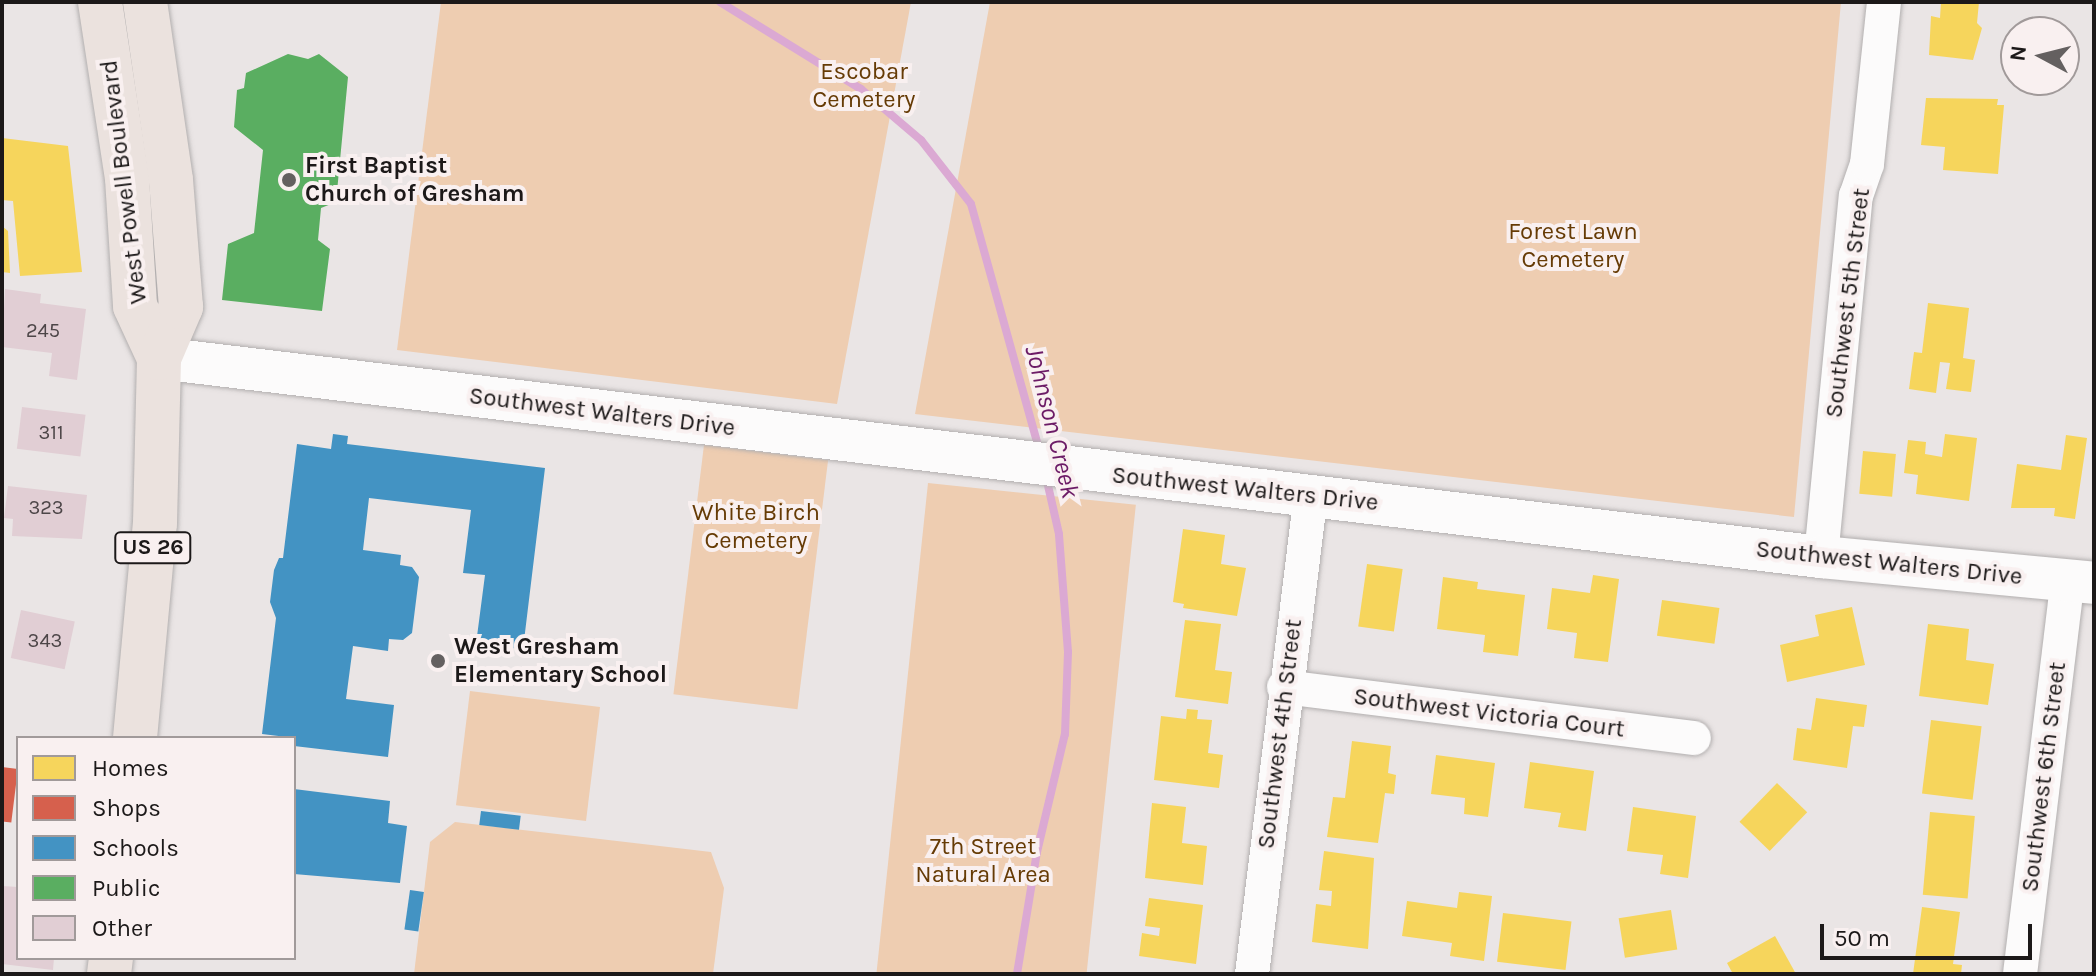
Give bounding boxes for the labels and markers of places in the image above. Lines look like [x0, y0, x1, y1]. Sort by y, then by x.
place label: First Baptist Church of Gresham [305, 152, 525, 208]
marker: First Baptist Church of Gresham [280, 171, 298, 189]
place label: West Gresham Elementary School [454, 633, 667, 689]
marker: West Gresham Elementary School [429, 652, 447, 670]

